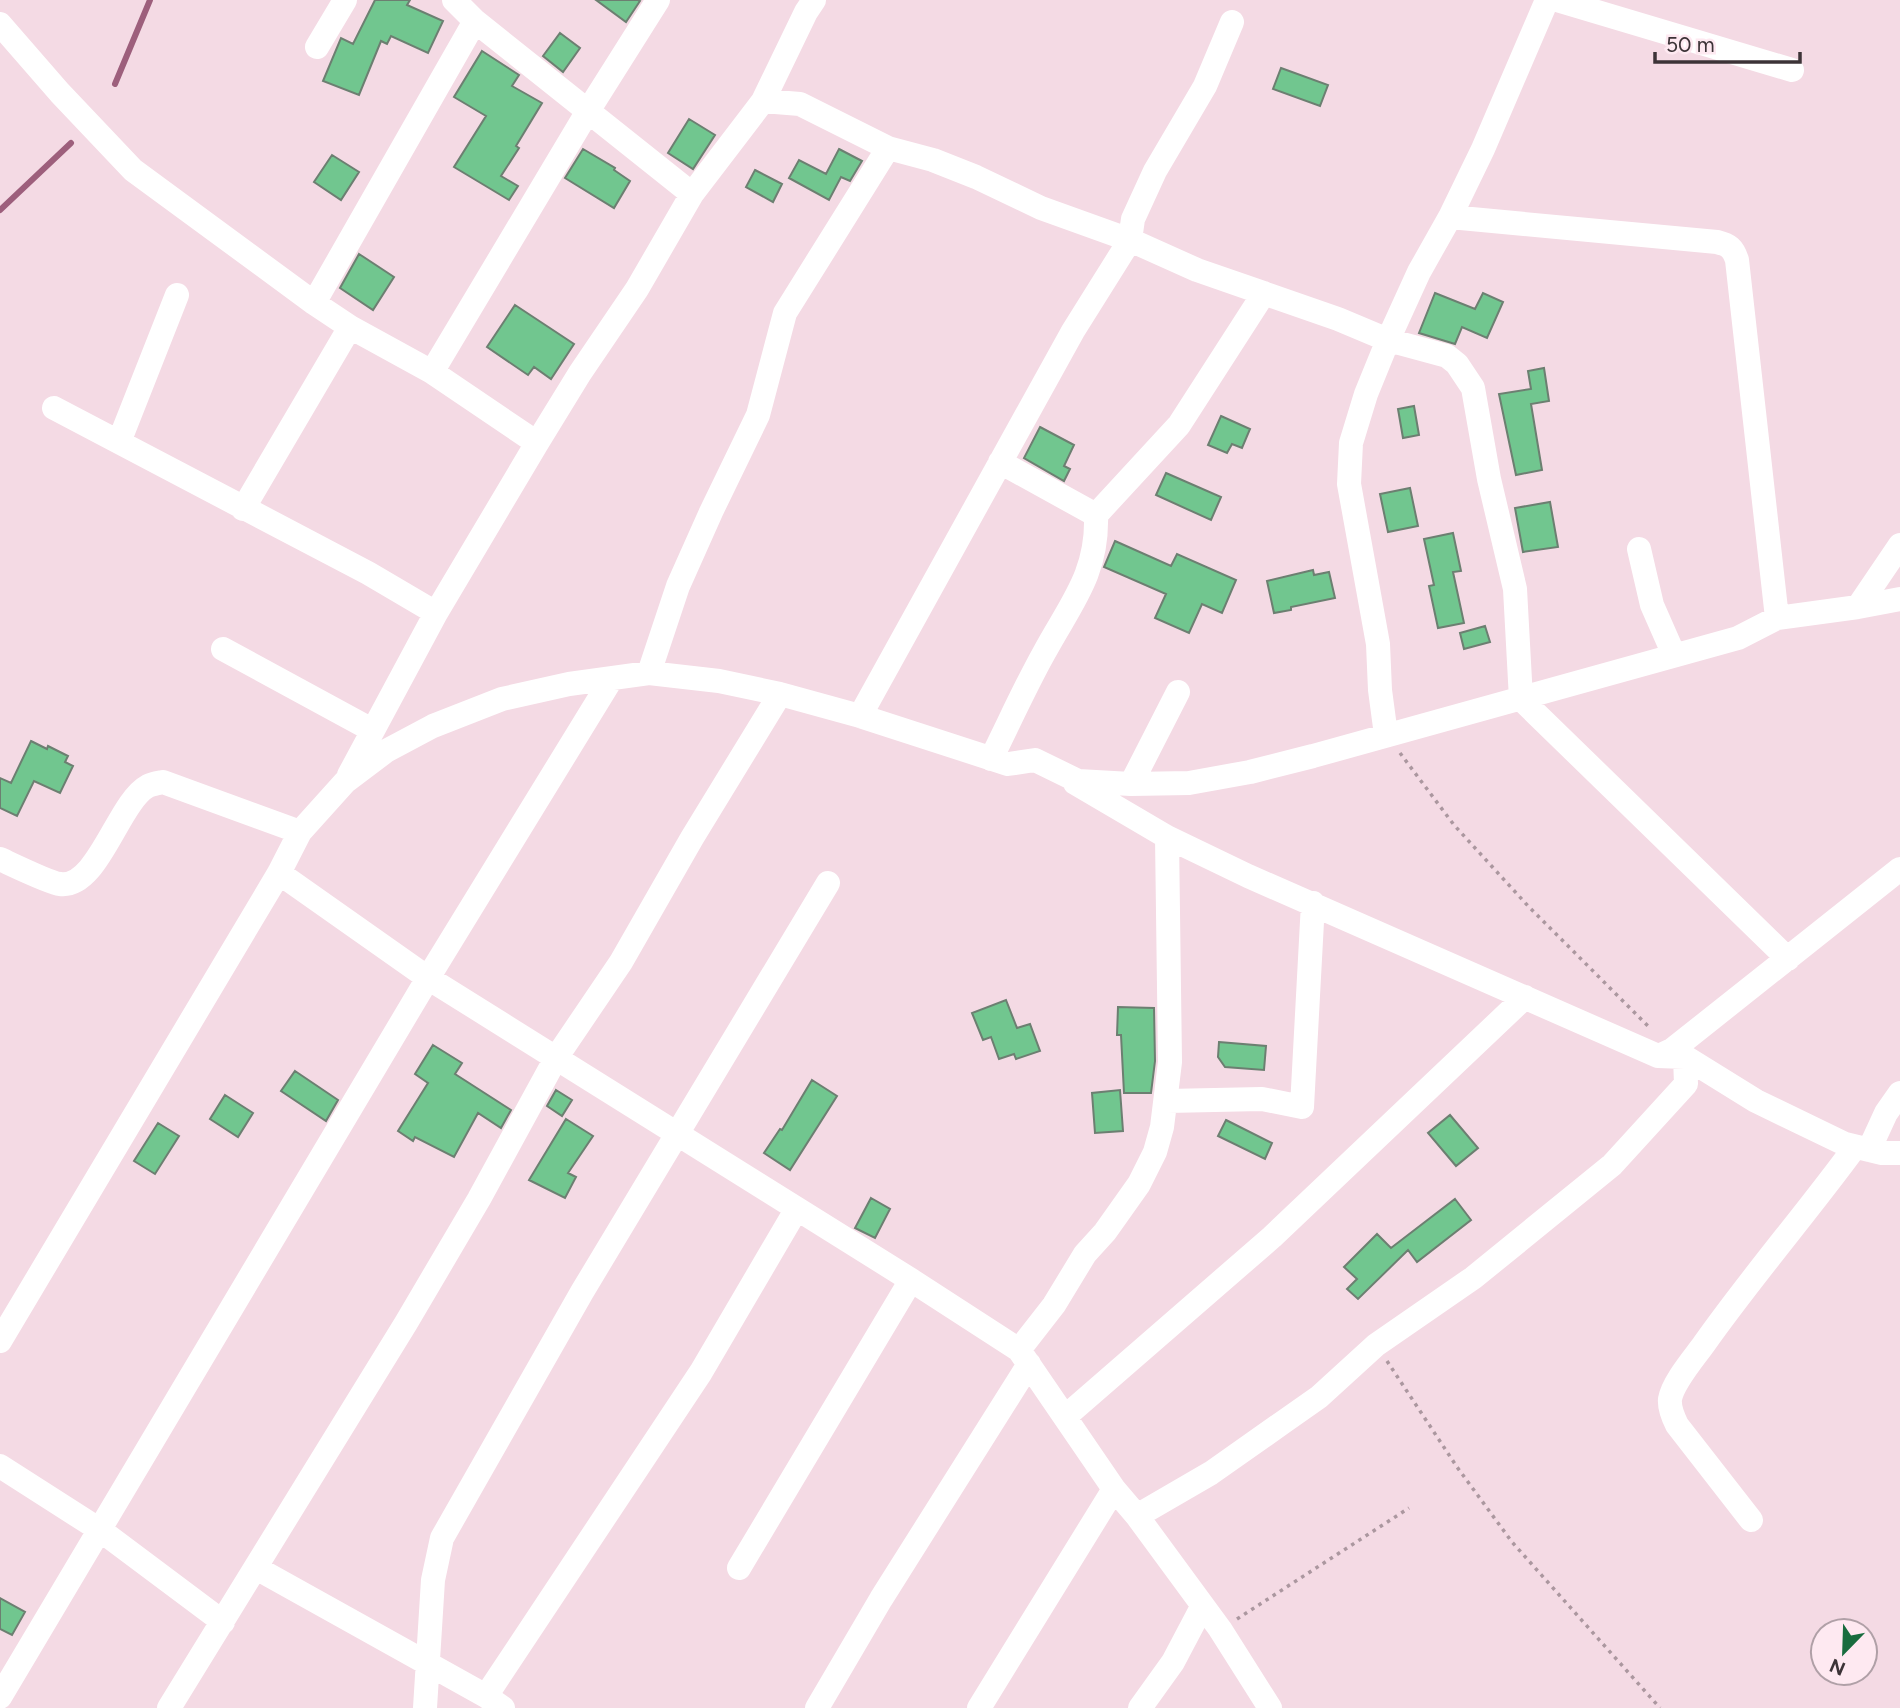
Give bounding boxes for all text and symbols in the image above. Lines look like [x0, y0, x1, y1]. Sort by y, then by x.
scale bar [1655, 21, 1800, 65]
text: 50 m [1666, 32, 1715, 57]
north arrow [1809, 1617, 1879, 1687]
text: N [1826, 1654, 1849, 1681]

